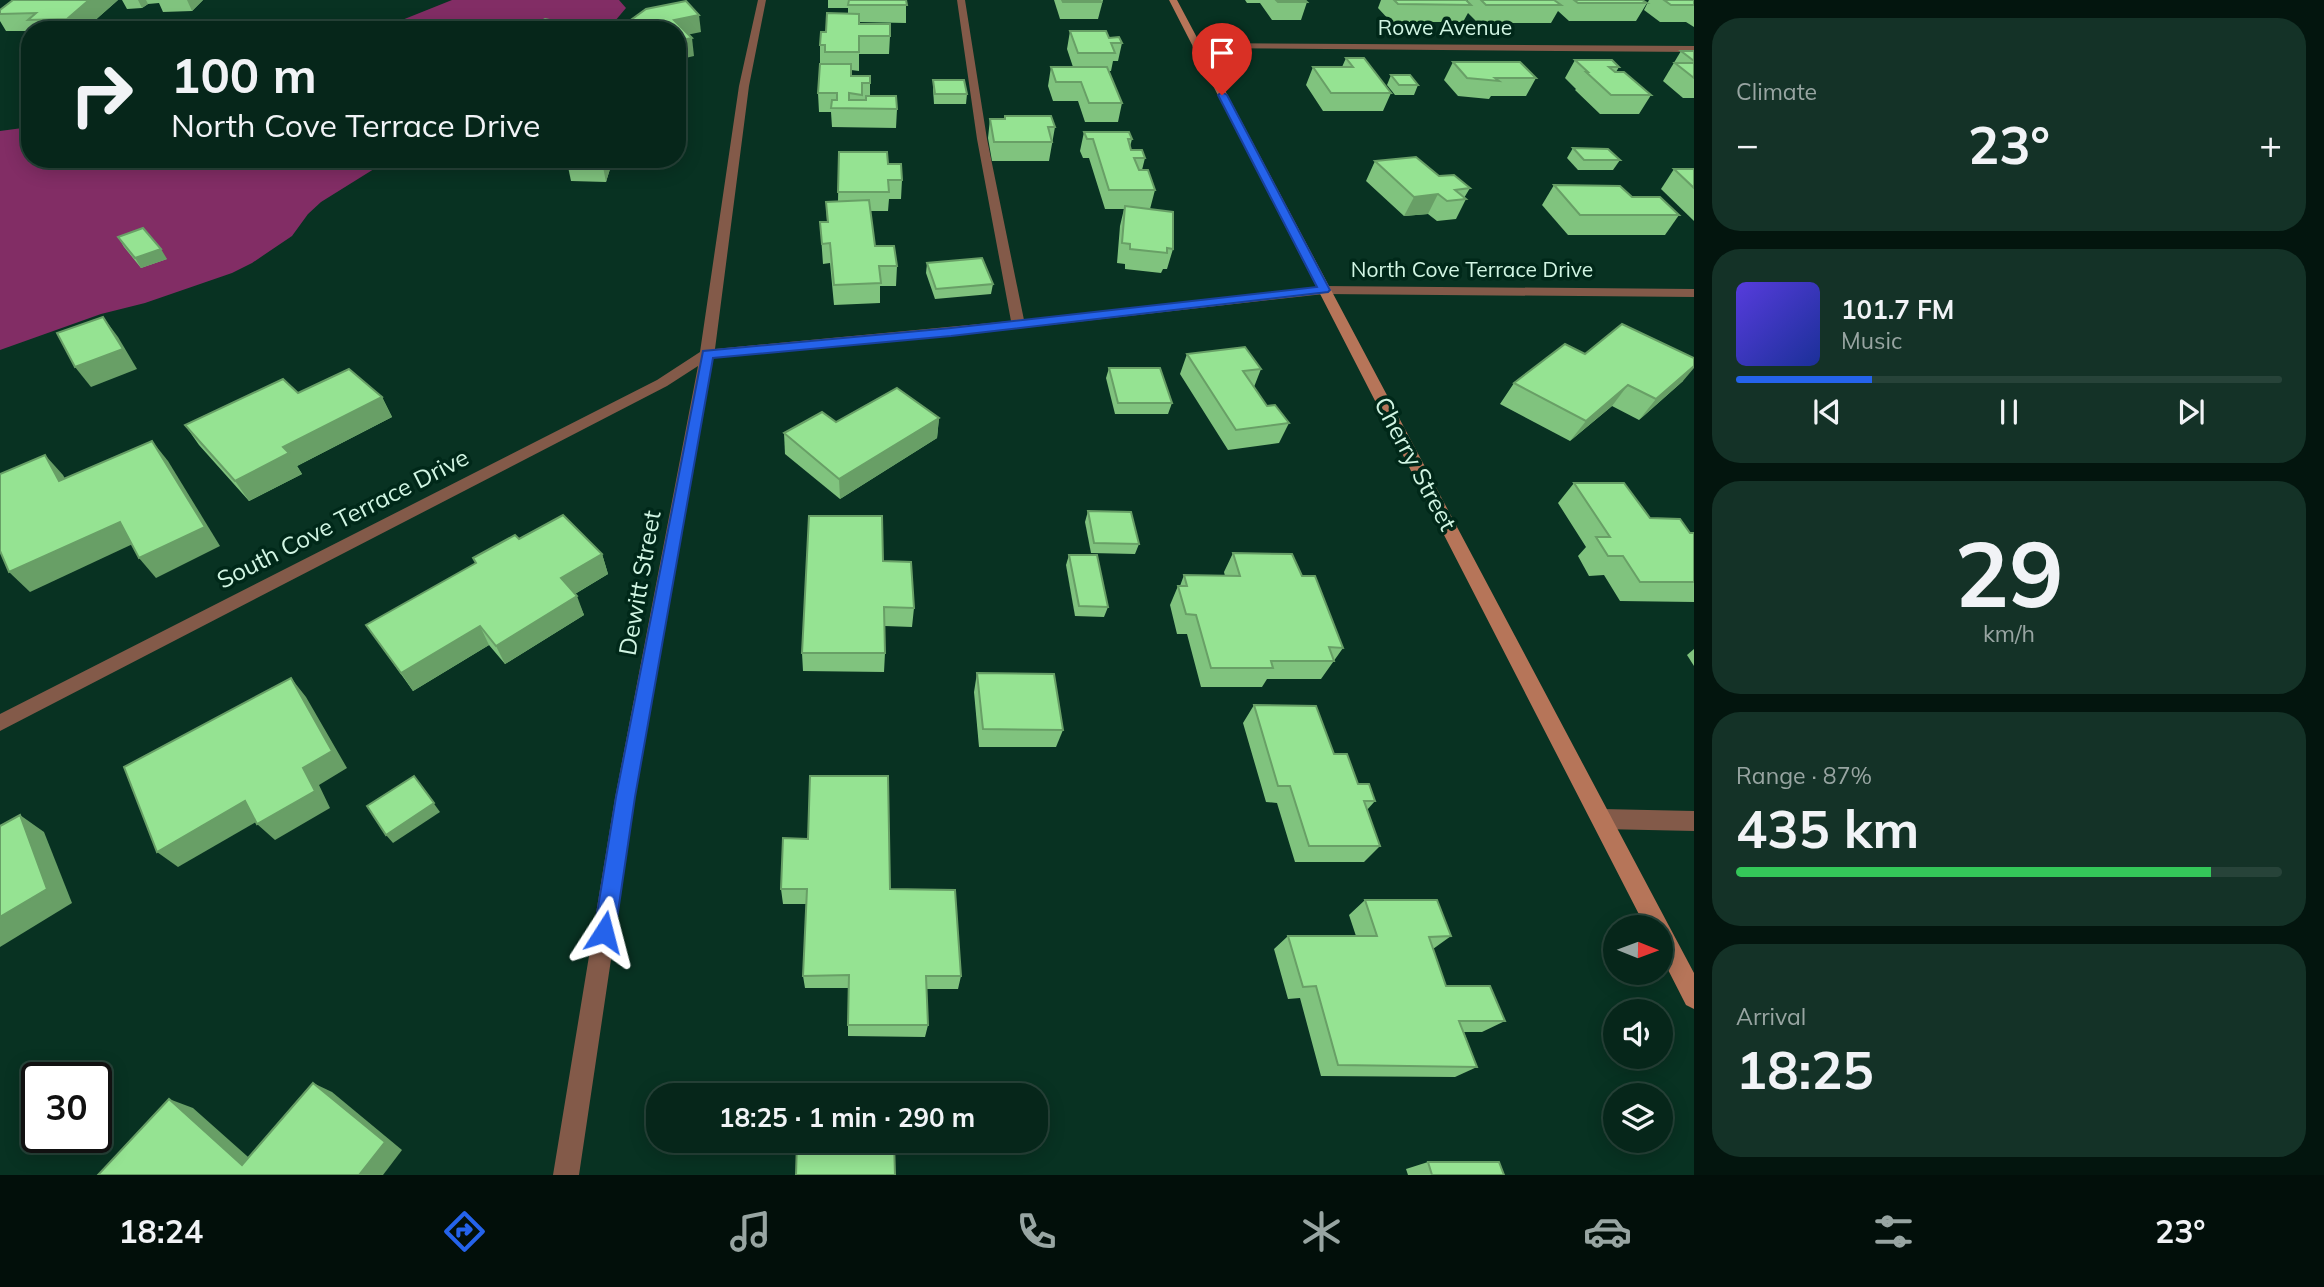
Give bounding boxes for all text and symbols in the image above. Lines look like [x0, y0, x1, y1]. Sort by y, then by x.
street label: Rowe Avenue [1378, 14, 1512, 40]
pin [1192, 23, 1252, 95]
icon: arrive [1203, 34, 1241, 72]
text: 100 m [171, 44, 317, 105]
icon: right [56, 49, 147, 140]
text: Climate [1736, 77, 1817, 106]
text: North Cove Terrace Drive [171, 105, 540, 145]
text: 23° [1968, 112, 2050, 177]
text: − [1736, 120, 1759, 168]
text: + [2259, 120, 2282, 168]
street label: North Cove Terrace Drive [1351, 256, 1593, 282]
text: 101.7 FM [1841, 293, 1954, 326]
text: Music [1841, 326, 1902, 355]
street label: Cherry Street [1368, 392, 1464, 535]
icon: previous [1808, 393, 1846, 431]
icon: pause [1990, 393, 2028, 431]
icon: next [2172, 393, 2210, 431]
street label: South Cove Terrace Drive [212, 442, 473, 595]
street label: Dewitt Street [612, 508, 667, 658]
text: 29 [1954, 516, 2064, 630]
text: km/h [1983, 619, 2035, 648]
text: Range · 87% [1736, 761, 1872, 790]
text: 435 km [1736, 796, 1919, 861]
position arrow [567, 895, 641, 969]
north arrow [1603, 915, 1673, 985]
map controls [1603, 915, 1673, 1153]
button: sound [1603, 999, 1673, 1069]
text: Arrival [1736, 1002, 1806, 1031]
text: 18:25 [1736, 1037, 1874, 1102]
speed limit sign: 30 [21, 1062, 112, 1153]
button: layers [1603, 1083, 1673, 1153]
text: 18:25 · 1 min · 290 m [719, 1101, 975, 1134]
icon: directions [440, 1207, 489, 1256]
icon: music [726, 1207, 775, 1256]
icon: phone [1012, 1207, 1061, 1256]
icon: climate [1297, 1207, 1346, 1256]
icon: car [1583, 1207, 1632, 1256]
icon: filters [1869, 1207, 1918, 1256]
text: 18:24 [118, 1211, 203, 1251]
text: 23° [2155, 1211, 2205, 1251]

